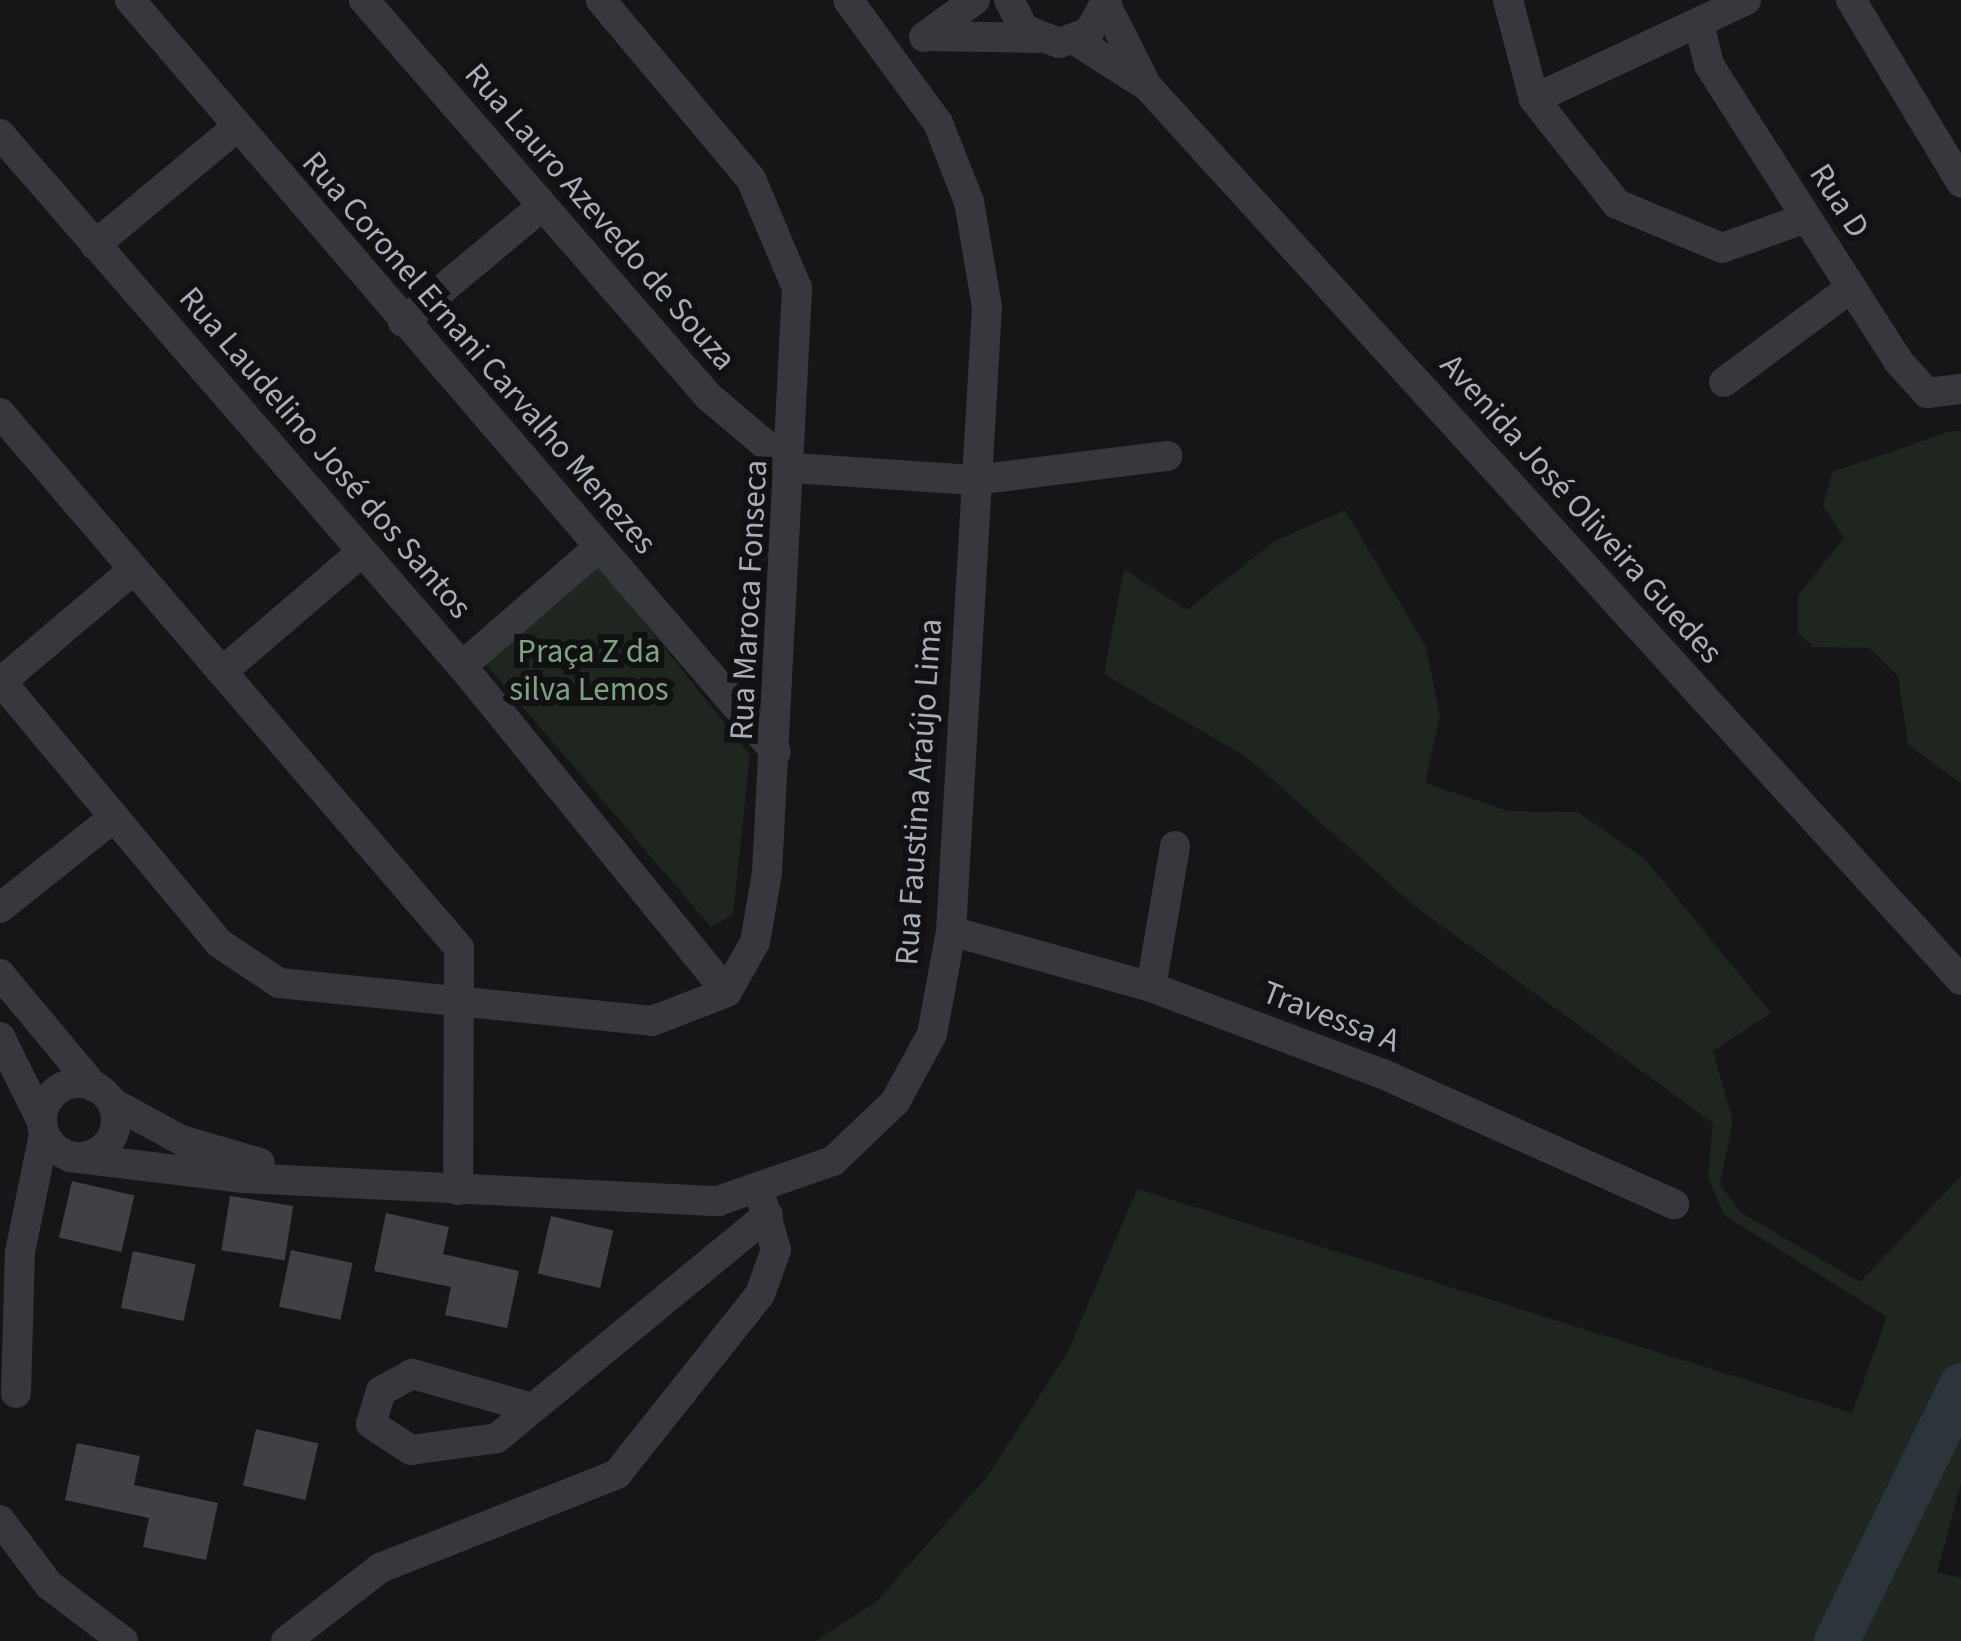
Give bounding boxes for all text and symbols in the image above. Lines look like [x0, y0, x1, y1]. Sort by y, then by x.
street label: Rua Lauro Azevedo de Souza [456, 56, 744, 378]
street label: Rua Coronel Ernani Carvalho Menezes [293, 144, 665, 562]
street label: Rua D [1801, 157, 1877, 245]
street label: Rua Laudelino José dos Santos [170, 279, 480, 627]
street label: Avenida José Oliveira Guedes [1432, 346, 1730, 672]
street label: Rua Maroca Fonseca [722, 459, 776, 741]
street label: Rua Faustina Araújo Lima [887, 617, 951, 967]
park label: Praça Z da silva Lemos [509, 632, 669, 710]
street label: Travessa A [1257, 973, 1405, 1061]

